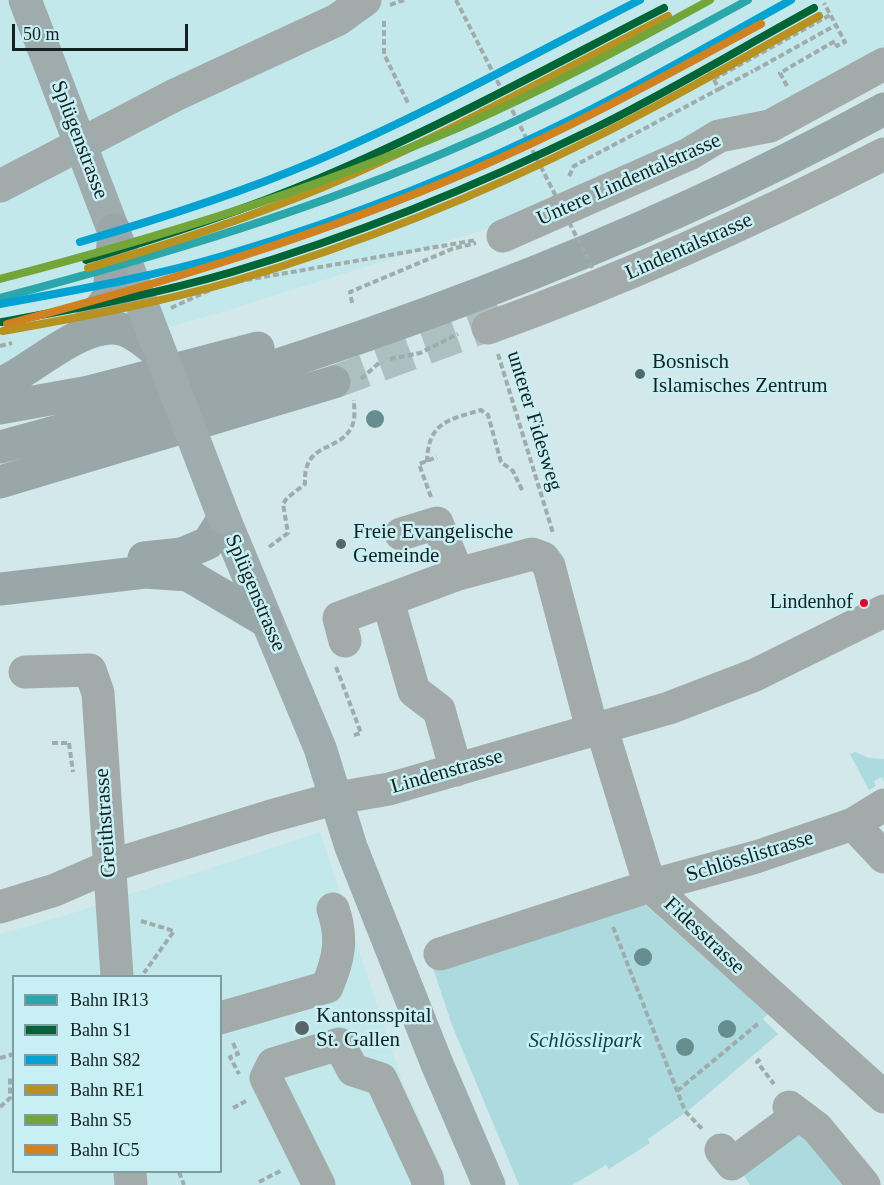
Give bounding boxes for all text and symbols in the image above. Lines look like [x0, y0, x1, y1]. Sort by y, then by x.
scale bar [15, 12, 190, 50]
text: 50 m [23, 24, 60, 44]
street label: Splügenstrasse [45, 77, 113, 203]
street label: Untere Lindentalstrasse [533, 128, 725, 232]
street label: Lindentalstrasse [622, 208, 756, 286]
street label: unterer Fidesweg [501, 348, 567, 494]
place label: Bosnisch Islamisches Zentrum [652, 349, 828, 399]
marker: Bosnisch Islamisches Zentrum [633, 367, 647, 381]
place label: Freie Evangelische Gemeinde [353, 519, 513, 569]
street label: Splügenstrasse [219, 531, 291, 655]
marker: Freie Evangelische Gemeinde [334, 537, 348, 551]
place label: Lindenhof [770, 591, 853, 615]
marker: Lindenhof [858, 597, 870, 609]
street label: Lindenstrasse [388, 744, 506, 800]
street label: Greithstrasse [90, 767, 122, 879]
street label: Schlösslistrasse [683, 826, 817, 888]
street label: Fidesstrasse [658, 892, 750, 980]
legend [12, 975, 222, 1173]
text: Bahn IR13 [70, 990, 149, 1010]
place label: Kantonsspital St. Gallen [316, 1003, 431, 1053]
marker: Kantonsspital St. Gallen [293, 1019, 311, 1037]
text: Bahn S1 [70, 1020, 132, 1040]
park label: Schlösslipark [528, 1028, 642, 1054]
text: Bahn S82 [70, 1050, 141, 1070]
text: Bahn RE1 [70, 1080, 145, 1100]
text: Bahn S5 [70, 1110, 132, 1130]
text: Bahn IC5 [70, 1140, 140, 1160]

